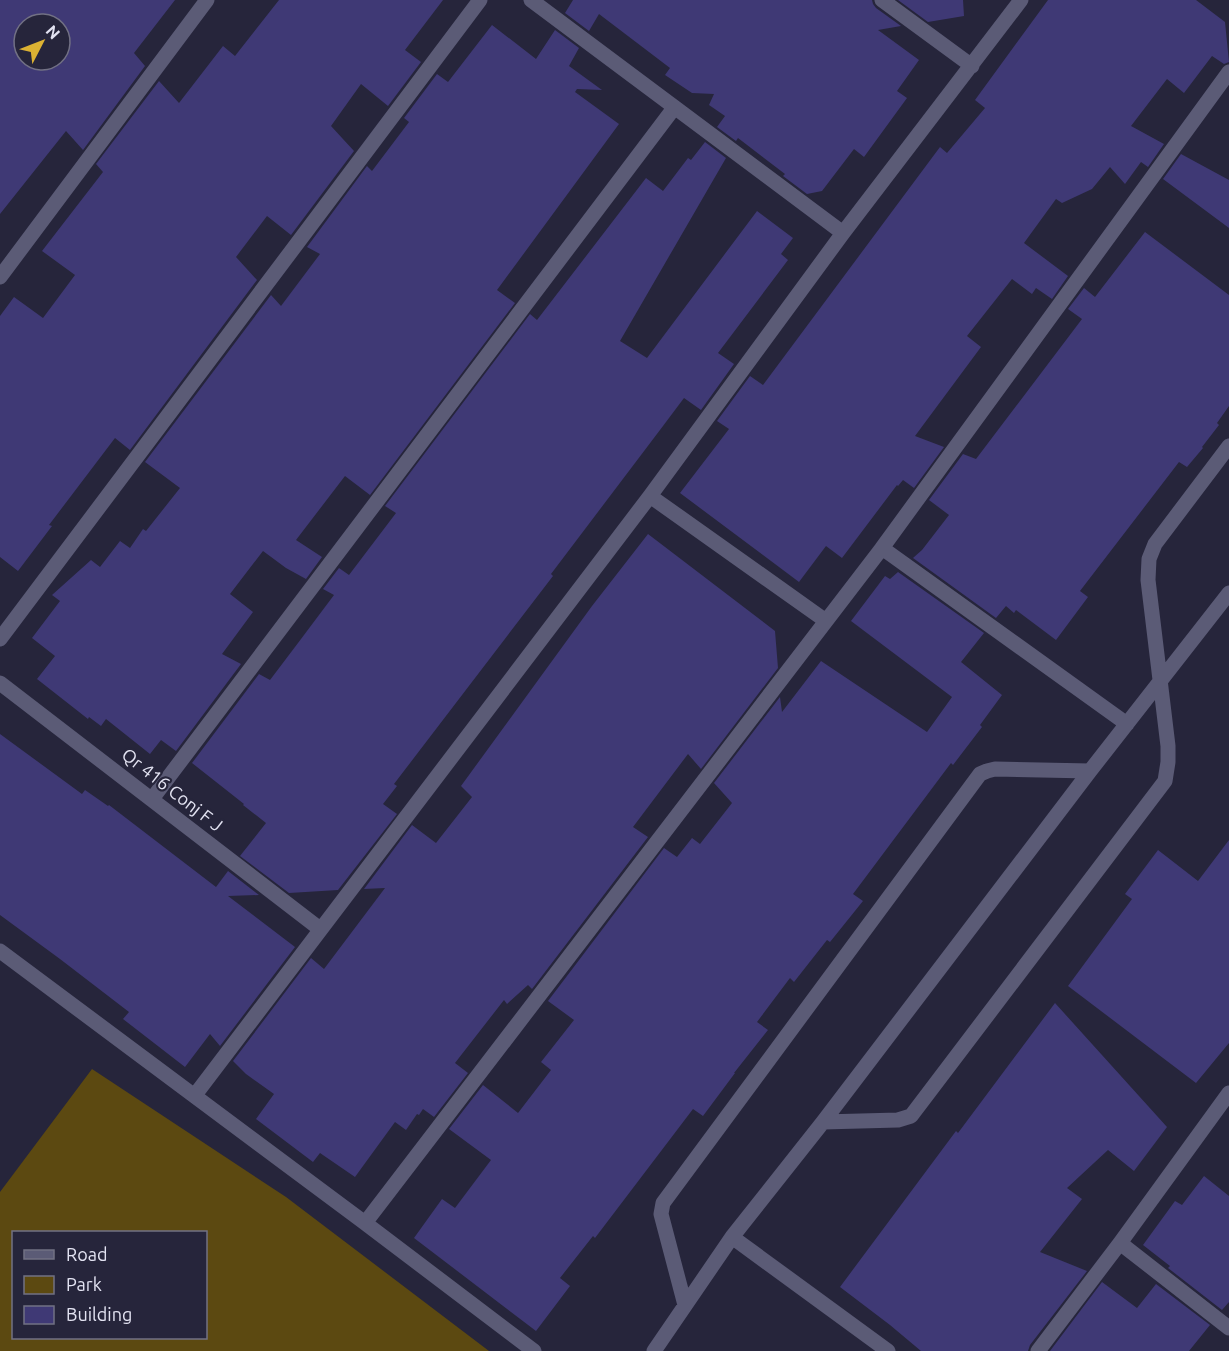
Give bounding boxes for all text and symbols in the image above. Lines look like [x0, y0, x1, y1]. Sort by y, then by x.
north arrow [12, 12, 72, 72]
text: N [42, 22, 64, 42]
street label: Qr 416 Conj F J [118, 744, 227, 836]
legend [12, 1231, 207, 1339]
text: Road [66, 1244, 108, 1264]
text: Park [66, 1274, 102, 1294]
text: Building [66, 1304, 132, 1324]

